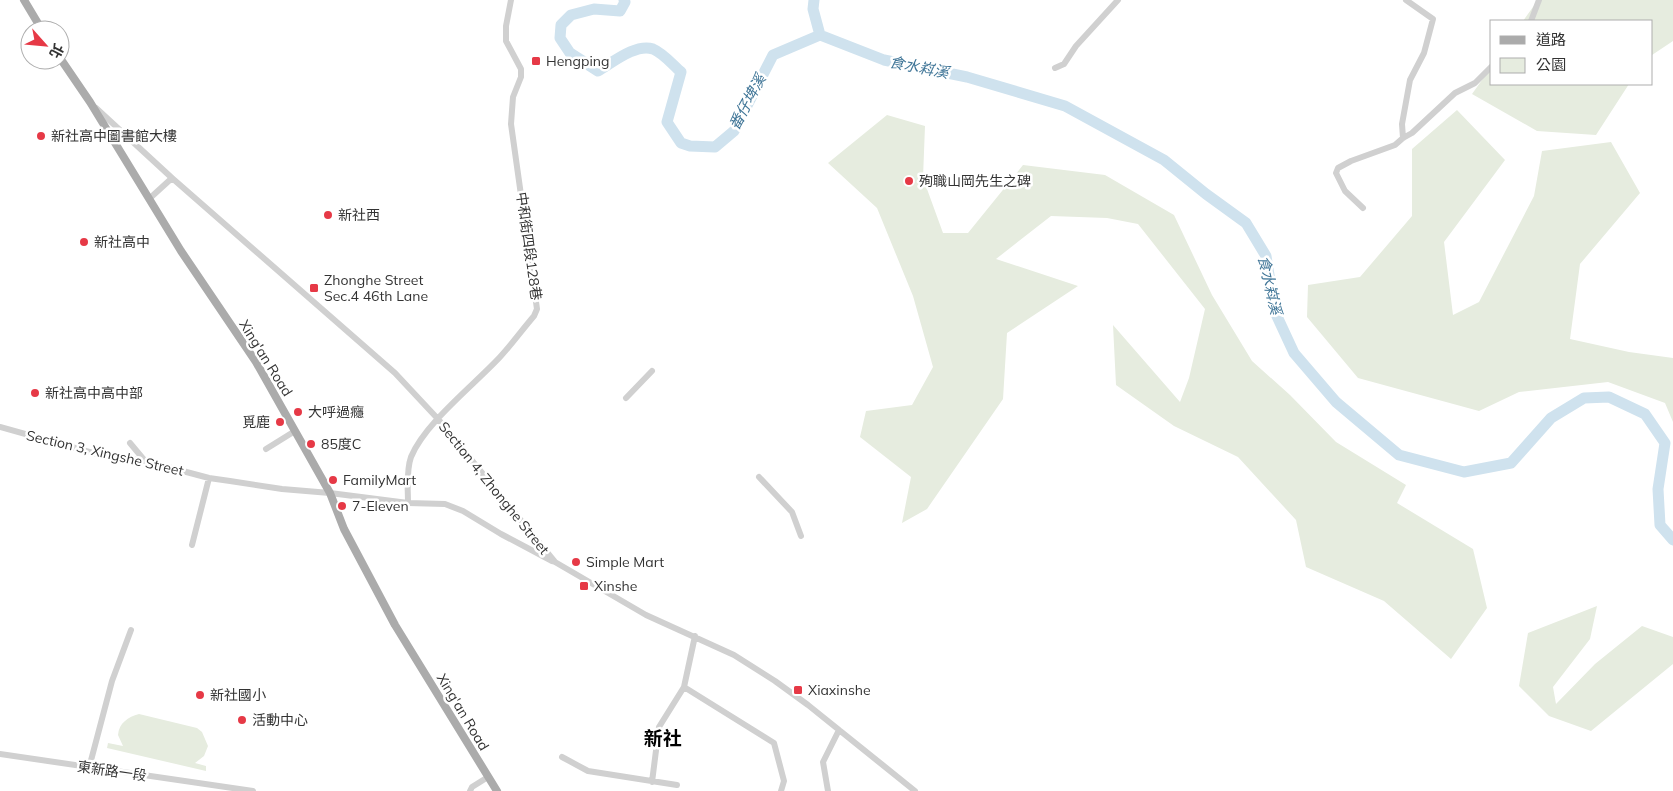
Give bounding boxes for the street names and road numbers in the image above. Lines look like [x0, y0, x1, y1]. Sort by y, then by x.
street label: 中和街四段128巷 [512, 191, 546, 301]
street label: Xing'an Road [235, 316, 297, 400]
street label: Section 4, Zhonghe Street [435, 418, 553, 558]
street label: Section 3, Xingshe Street [25, 426, 185, 480]
street label: Xing'an Road [433, 670, 493, 754]
street label: 東新路一段 [76, 757, 148, 785]

